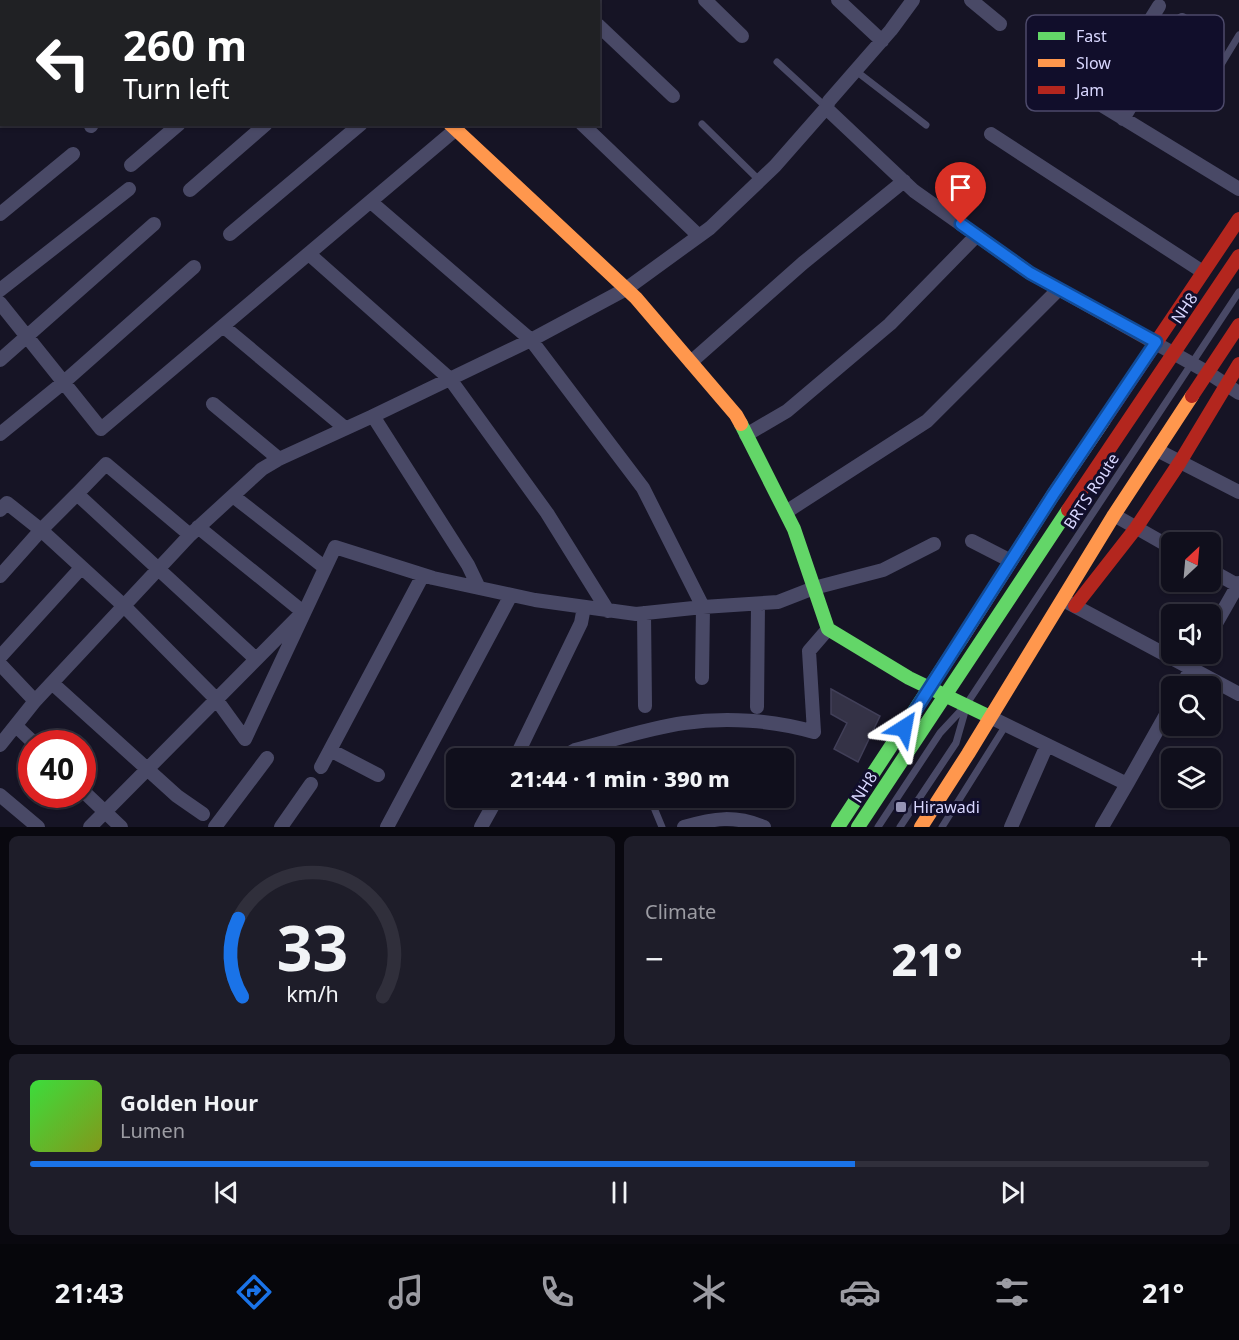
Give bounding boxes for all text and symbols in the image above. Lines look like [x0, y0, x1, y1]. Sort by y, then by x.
legend [1026, 15, 1224, 111]
text: 260 m [123, 16, 247, 73]
icon: left [24, 24, 102, 102]
text: Fast [1076, 25, 1107, 47]
text: Slow [1076, 52, 1111, 74]
text: Turn left [123, 70, 229, 107]
text: Jam [1074, 79, 1104, 101]
pin [935, 162, 986, 224]
icon: arrive [944, 171, 977, 204]
street label: NH8 [1166, 288, 1202, 328]
street label: BRTS Route [1058, 449, 1124, 533]
north arrow [1161, 532, 1221, 592]
map controls [1161, 532, 1221, 808]
button: sound [1161, 604, 1221, 664]
button: search [1161, 676, 1221, 736]
position arrow [872, 696, 936, 760]
speed limit sign: 40 [18, 730, 96, 808]
button: layers [1161, 748, 1221, 808]
text: 21:44 · 1 min · 390 m [510, 763, 730, 793]
street label: NH8 [846, 767, 882, 807]
place label: Hirawadi [913, 796, 980, 818]
marker: Hirawadi [894, 800, 908, 814]
text: Climate [645, 898, 716, 925]
text: 33 [276, 904, 348, 989]
text: 21° [891, 928, 963, 989]
text: − [645, 936, 664, 981]
text: + [1190, 936, 1209, 981]
text: km/h [286, 980, 338, 1009]
text: Golden Hour [120, 1087, 258, 1117]
text: Lumen [120, 1117, 185, 1144]
icon: previous [210, 1176, 243, 1209]
icon: pause [603, 1176, 636, 1209]
icon: next [996, 1176, 1029, 1209]
icon: directions [233, 1271, 275, 1313]
icon: music [385, 1271, 427, 1313]
icon: phone [536, 1271, 578, 1313]
icon: climate [688, 1271, 730, 1313]
icon: car [839, 1271, 881, 1313]
icon: filters [991, 1271, 1033, 1313]
text: 21:43 [55, 1274, 124, 1311]
text: 21° [1142, 1274, 1184, 1311]

